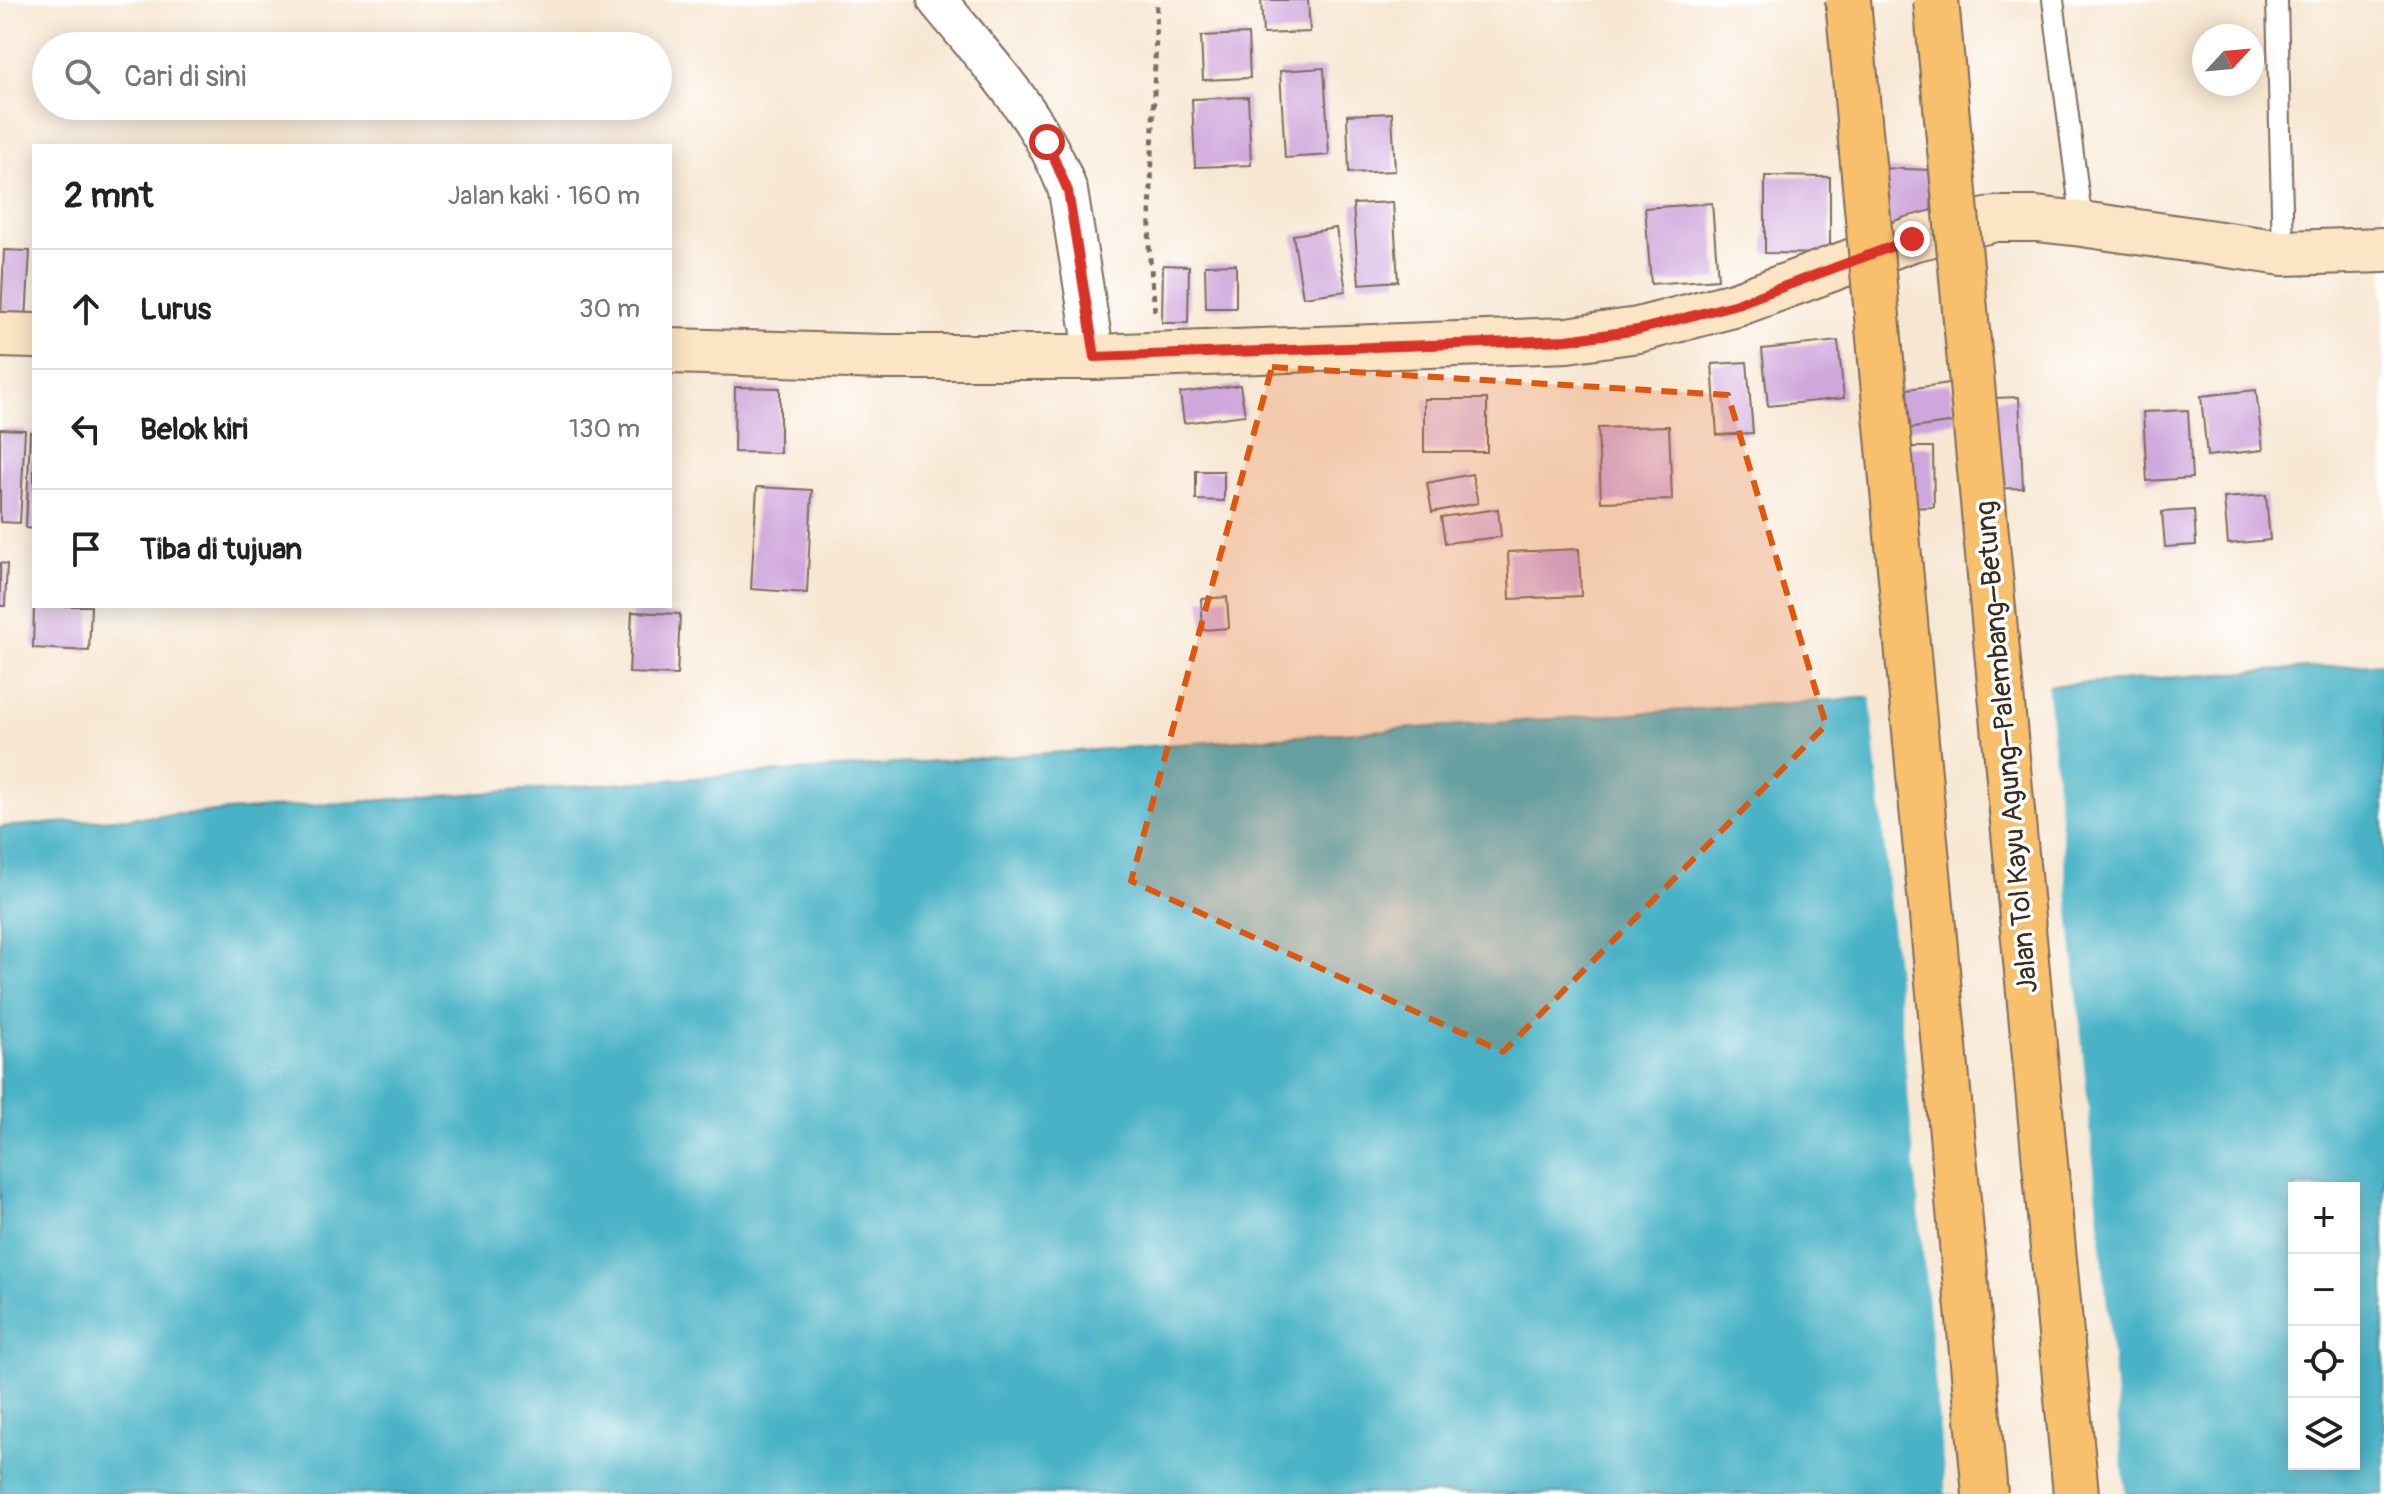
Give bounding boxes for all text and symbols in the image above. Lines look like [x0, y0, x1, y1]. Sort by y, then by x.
north arrow [2192, 24, 2264, 96]
search box [32, 32, 672, 120]
icon: search [60, 54, 104, 98]
text: Cari di sini [124, 58, 246, 95]
route start [1029, 124, 1065, 160]
text: 2 mnt [64, 175, 153, 218]
text: Jalan kaki · 160 m [448, 180, 640, 212]
route end [1894, 221, 1930, 257]
icon: ahead [64, 287, 108, 331]
text: Lurus [140, 291, 211, 328]
text: 30 m [579, 293, 640, 325]
icon: left [64, 407, 108, 451]
text: Belok kiri [140, 411, 248, 448]
text: 130 m [569, 413, 640, 445]
street label: Jalan Tol Kayu Agung–Palembang–Betung [1968, 500, 2046, 994]
icon: arrive [64, 527, 108, 571]
text: Tiba di tujuan [140, 531, 302, 568]
map controls [2288, 1182, 2360, 1470]
button: + [2288, 1182, 2360, 1254]
button: − [2288, 1254, 2360, 1326]
button: locate [2288, 1326, 2360, 1398]
button: layers [2288, 1398, 2360, 1470]

